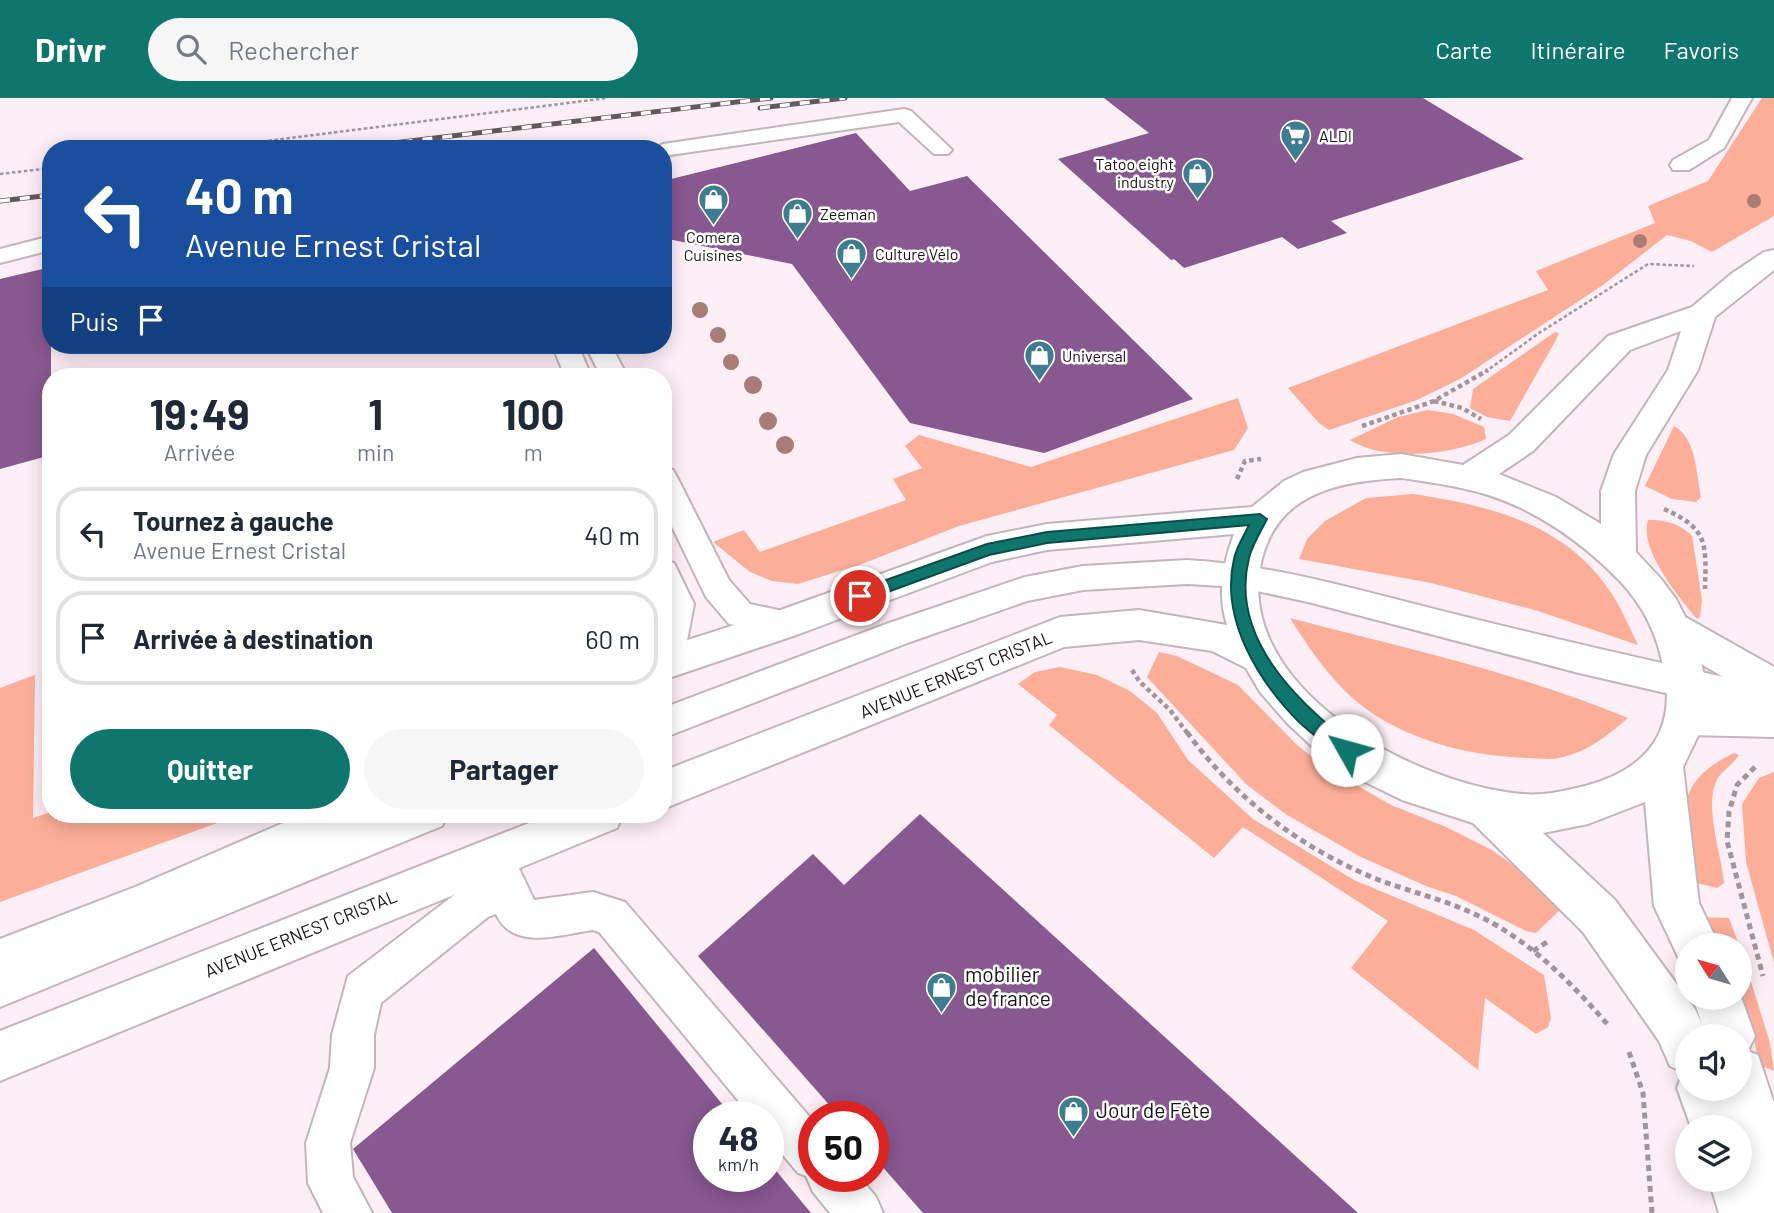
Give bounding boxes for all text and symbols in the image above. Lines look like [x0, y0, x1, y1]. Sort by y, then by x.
search box [148, 18, 638, 81]
text: Drivr [35, 29, 106, 69]
icon: search [172, 30, 210, 68]
text: Rechercher [228, 34, 359, 65]
text: Carte [1436, 35, 1492, 64]
text: Itinéraire [1530, 35, 1626, 64]
text: Favoris [1664, 35, 1739, 64]
supermarket icon: ALDI [1279, 119, 1313, 163]
place label: ALDI [1319, 126, 1352, 145]
place label: Tatoo eight industry [1095, 154, 1175, 191]
shop icon: Tatoo eight industry [1180, 156, 1214, 200]
text: 40 m [185, 165, 293, 224]
icon: left [70, 168, 161, 259]
shop icon: Comera Cuisines [696, 183, 730, 227]
shop icon: Zeeman [780, 197, 814, 241]
place label: Zeeman [820, 204, 876, 223]
text: Avenue Ernest Cristal [185, 225, 481, 263]
place label: Comera Cuisines [684, 227, 742, 264]
shop icon: Culture Vélo [835, 237, 869, 281]
place label: Culture Vélo [875, 244, 958, 263]
icon: arrive [132, 301, 170, 339]
text: Puis [70, 305, 118, 336]
shop icon: Universal [1022, 339, 1056, 383]
place label: Universal [1062, 346, 1126, 365]
text: 19:49 [149, 388, 250, 438]
text: 1 [368, 388, 383, 438]
text: 100 [502, 388, 565, 438]
text: Arrivée [164, 438, 235, 466]
text: min [357, 438, 394, 466]
text: m [524, 438, 543, 466]
text: Tournez à gauche [133, 505, 334, 536]
icon: left [74, 515, 112, 553]
text: 40 m [584, 519, 640, 550]
text: Avenue Ernest Cristal [133, 536, 346, 564]
pin [830, 566, 890, 626]
icon: arrive [841, 577, 879, 615]
icon: arrive [74, 619, 112, 657]
text: Arrivée à destination [133, 623, 373, 654]
text: 60 m [585, 623, 640, 654]
street label: AVENUE ERNEST CRISTAL [856, 625, 1055, 723]
position arrow [1310, 713, 1384, 787]
button: Quitter [70, 729, 350, 809]
button: Partager [364, 729, 644, 809]
street label: AVENUE ERNEST CRISTAL [201, 884, 400, 982]
north arrow [1675, 933, 1752, 1010]
map controls [1675, 933, 1752, 1192]
place label: mobilier de france [965, 961, 1051, 1010]
shop icon: mobilier de france [925, 970, 959, 1014]
button: sound [1675, 1024, 1752, 1101]
shop icon: Jour de Fête [1056, 1094, 1090, 1138]
place label: Jour de Fête [1096, 1097, 1210, 1122]
speed limit sign: 50 [798, 1101, 889, 1192]
button: layers [1675, 1115, 1752, 1192]
text: 48 [718, 1116, 759, 1158]
text: km/h [718, 1153, 759, 1175]

